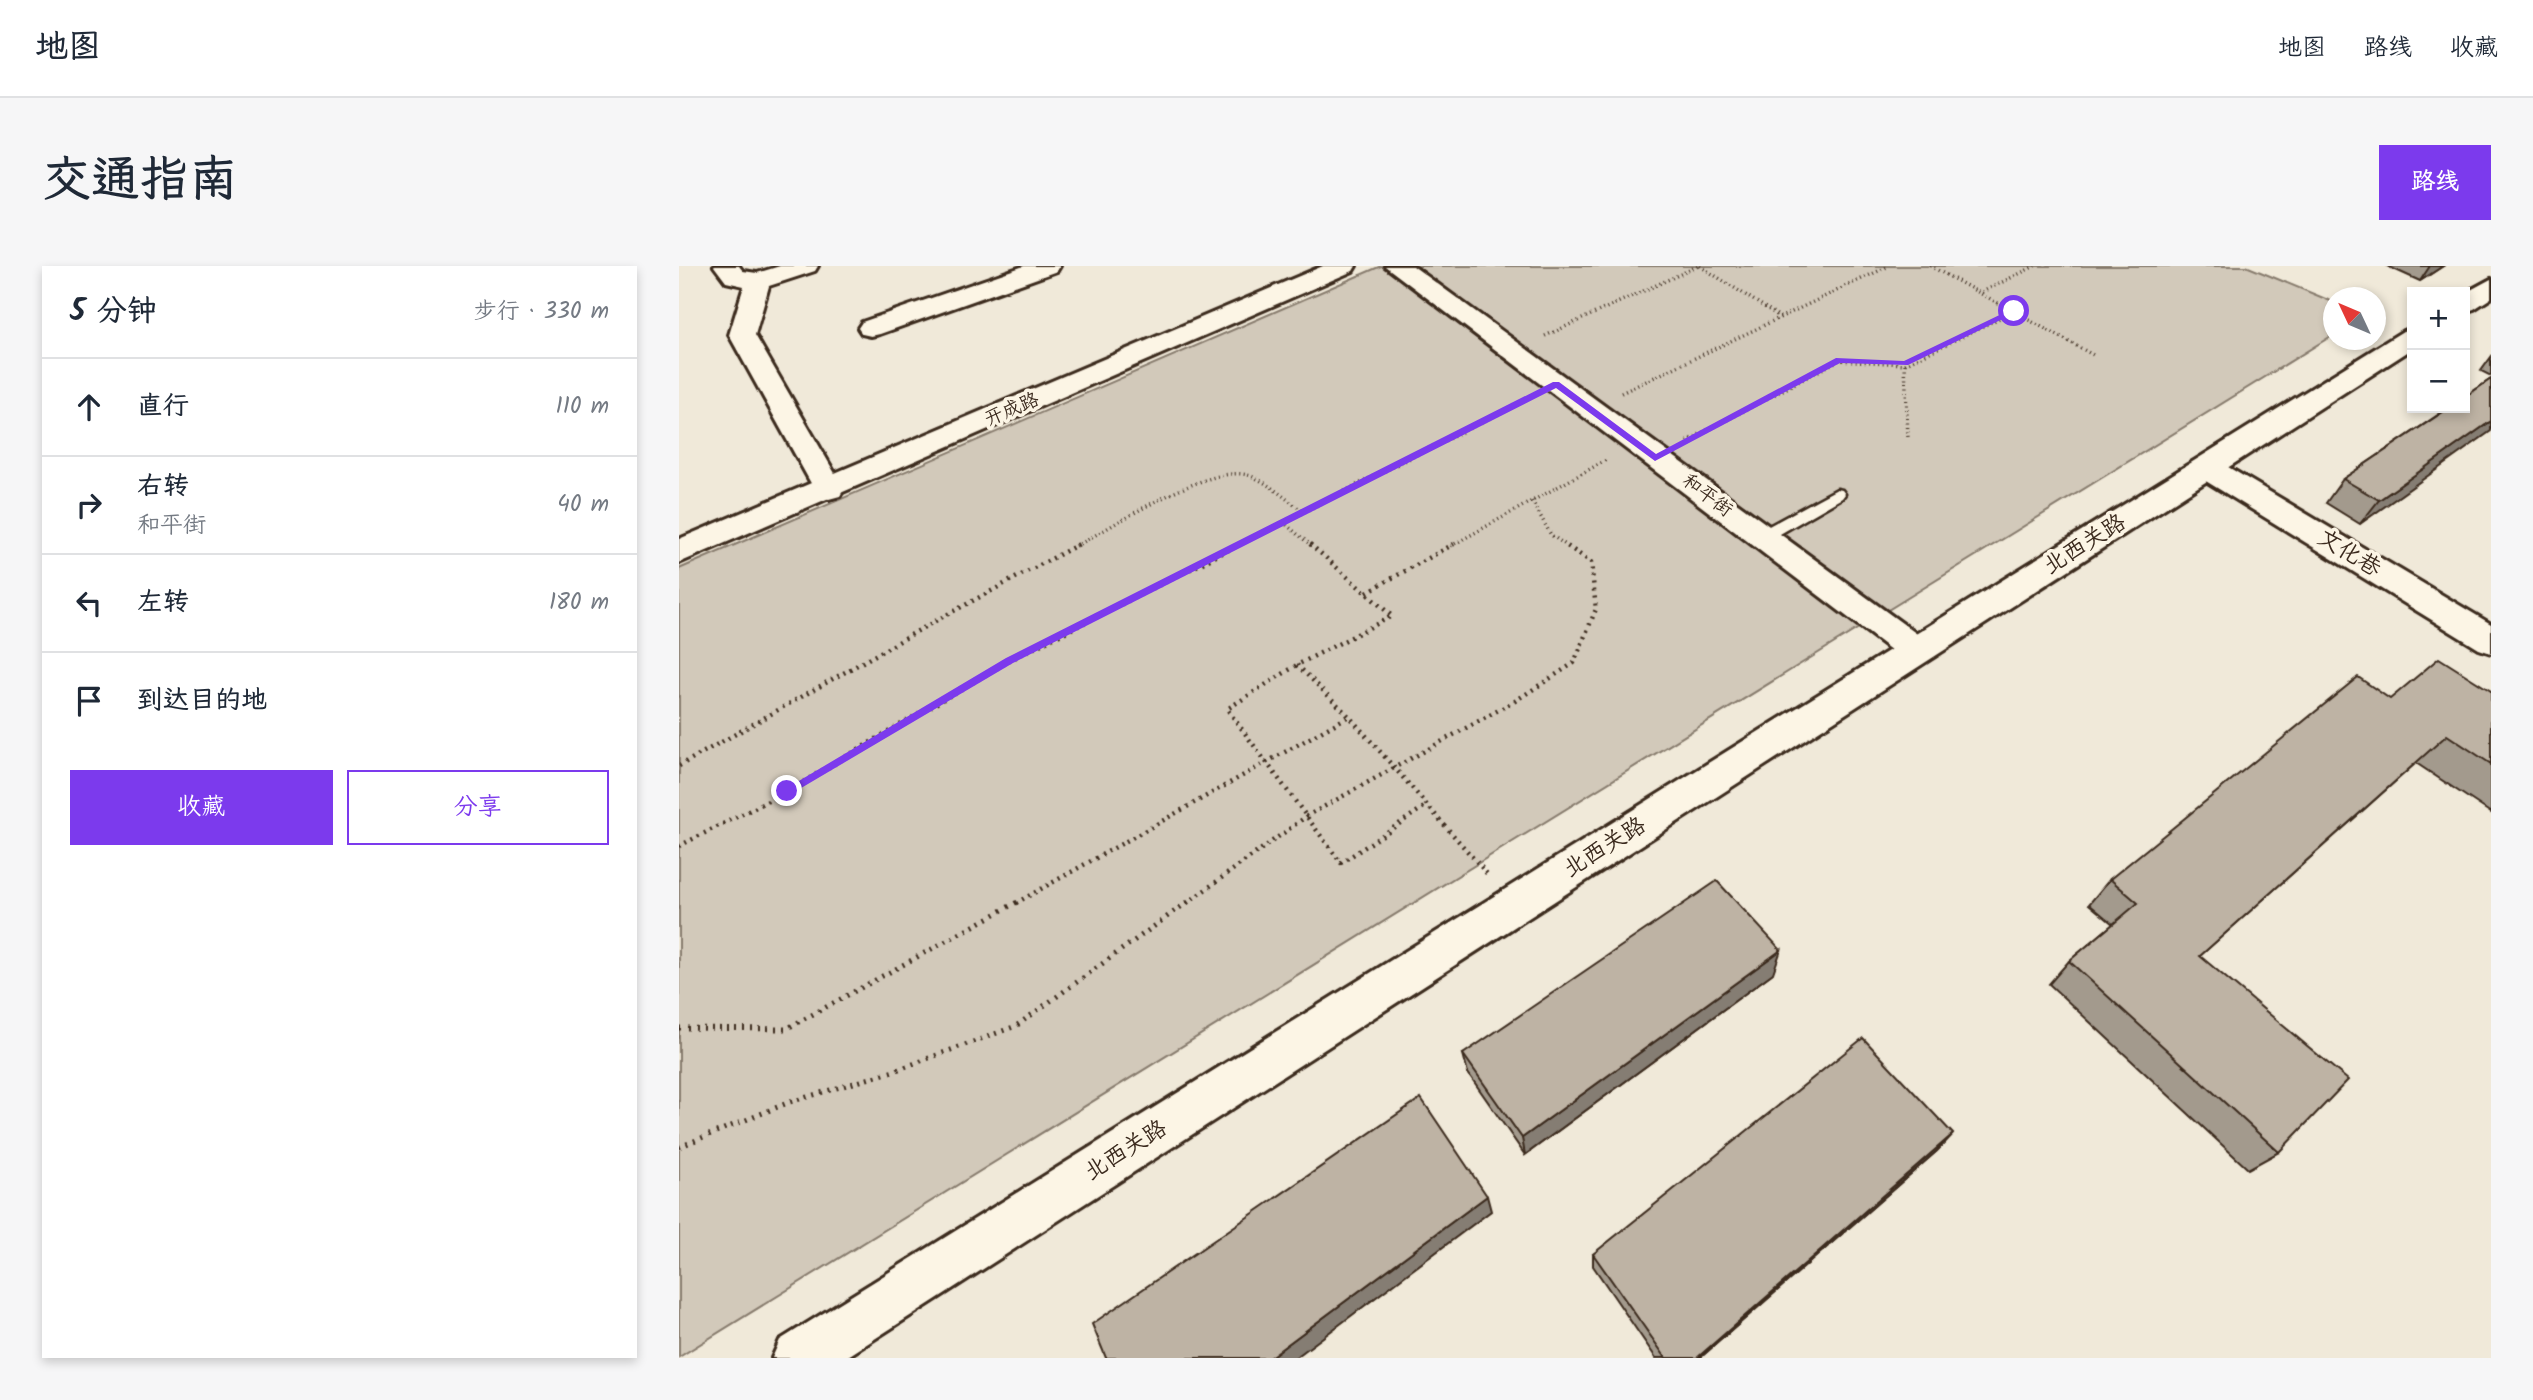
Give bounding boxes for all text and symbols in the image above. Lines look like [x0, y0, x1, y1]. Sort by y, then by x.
text: 地图 [35, 22, 101, 75]
text: 地图 [2278, 29, 2326, 68]
text: 路线 [2364, 29, 2412, 68]
text: 收藏 [2450, 29, 2498, 68]
text: 交通指南 [42, 143, 238, 221]
button: 路线 [2379, 145, 2491, 220]
north arrow [2323, 287, 2386, 350]
map controls [2407, 287, 2470, 413]
button: + [2407, 287, 2470, 350]
text: 5 分钟 [70, 288, 157, 336]
text: 步行 · 330 m [474, 294, 609, 330]
route start [1998, 295, 2029, 326]
button: − [2407, 350, 2470, 413]
street label: 开成路 [980, 385, 1044, 435]
text: 直行 [137, 386, 189, 428]
icon: ahead [70, 388, 108, 426]
text: 110 m [556, 389, 609, 425]
text: 右转 [137, 466, 189, 508]
street label: 和平街 [1675, 467, 1739, 525]
icon: right [70, 486, 108, 524]
text: 40 m [557, 487, 609, 523]
street label: 北西关路 [2036, 505, 2134, 585]
text: 和平街 [137, 508, 206, 544]
street label: 文化巷 [2310, 521, 2389, 588]
text: 左转 [137, 582, 189, 624]
icon: left [70, 584, 108, 622]
text: 180 m [549, 585, 609, 621]
text: 到达目的地 [137, 680, 267, 722]
icon: arrive [70, 682, 108, 720]
button: 收藏 [70, 770, 333, 845]
button: 分享 [347, 770, 609, 845]
route end [771, 775, 802, 806]
street label: 北西关路 [1556, 808, 1654, 888]
street label: 北西关路 [1077, 1111, 1175, 1191]

